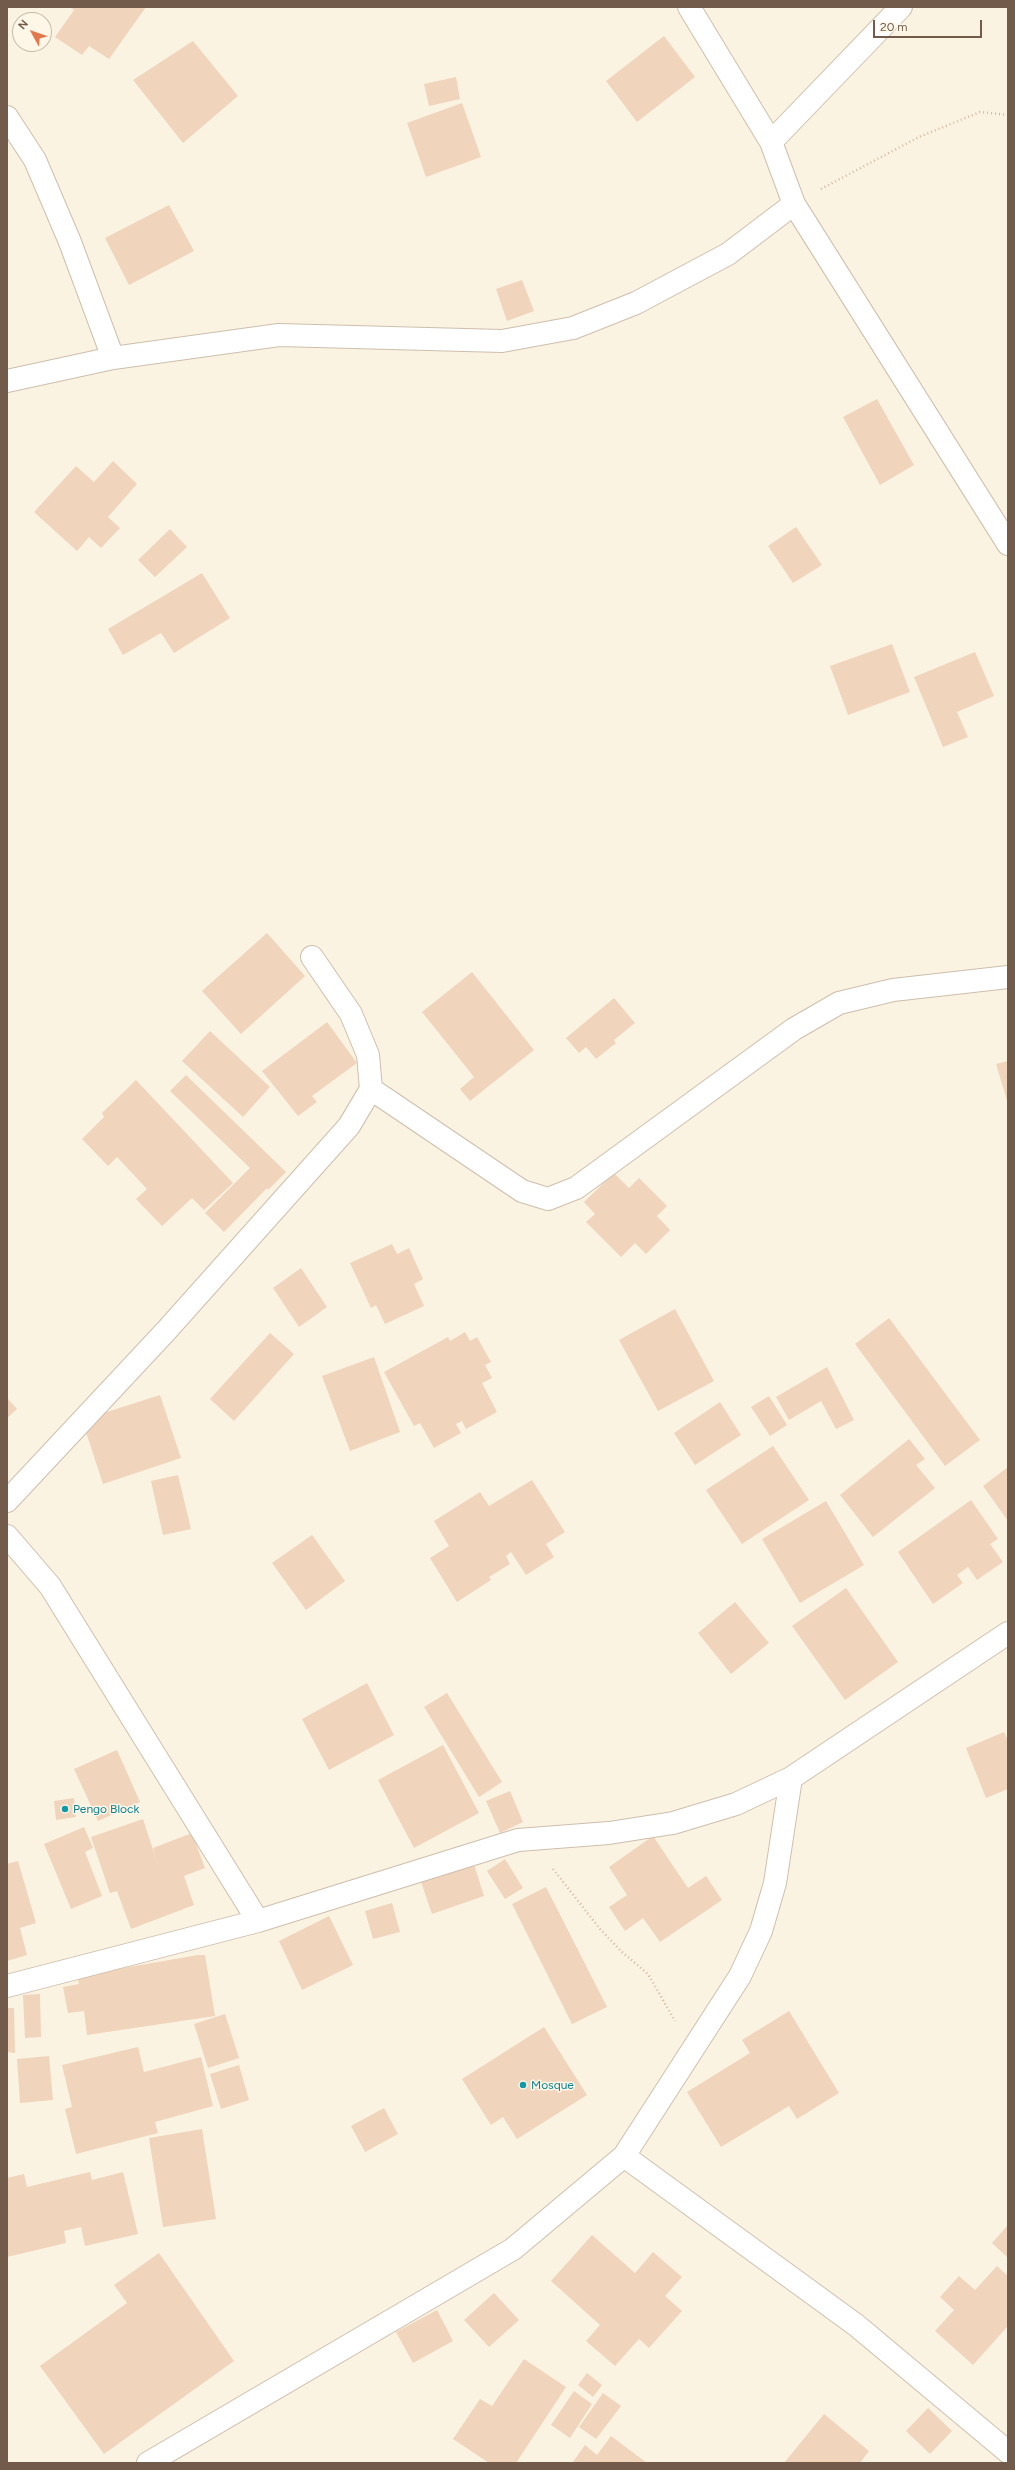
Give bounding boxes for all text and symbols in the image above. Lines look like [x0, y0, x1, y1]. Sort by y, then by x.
north arrow [12, 12, 52, 52]
scale bar [875, 12, 984, 38]
text: N [15, 17, 31, 32]
text: 20 m [880, 20, 908, 34]
place label: Pengo Block [73, 1802, 139, 1816]
marker: Pengo Block [60, 1804, 70, 1814]
place label: Mosque [531, 2078, 574, 2092]
marker: Mosque [518, 2080, 528, 2090]

